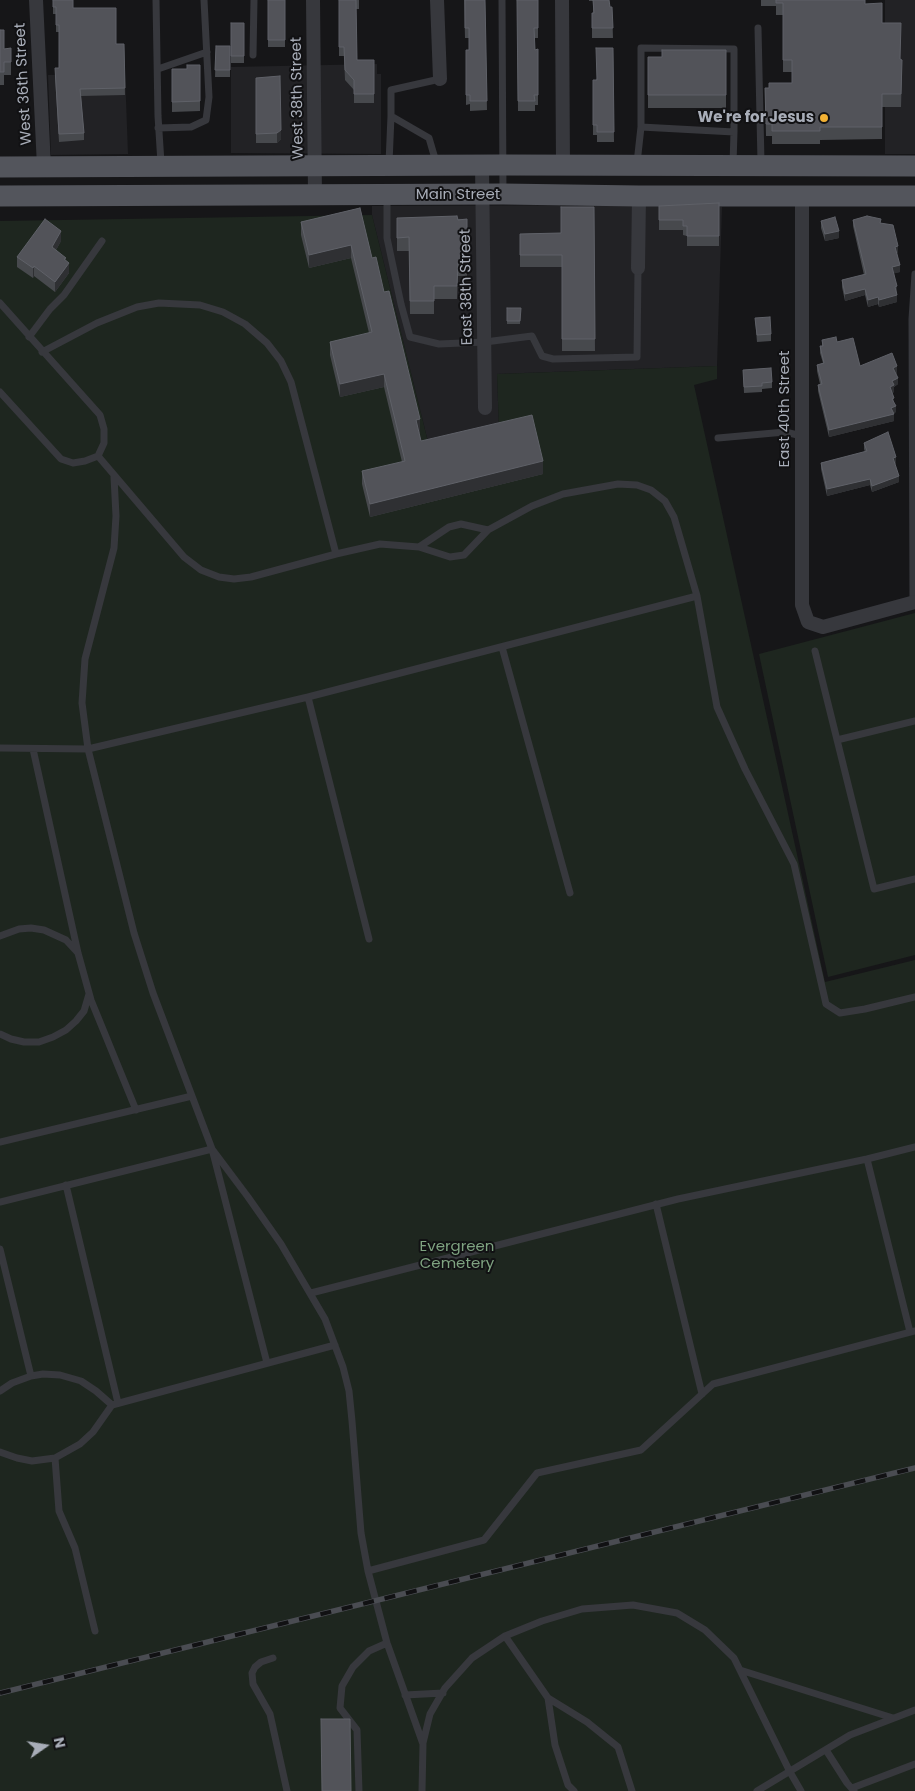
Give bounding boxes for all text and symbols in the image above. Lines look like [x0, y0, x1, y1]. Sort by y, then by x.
street label: West 36th Street [12, 22, 36, 146]
street label: West 38th Street [288, 37, 308, 159]
place label: We're for Jesus [698, 109, 814, 127]
marker: We're for Jesus [818, 112, 830, 124]
street label: Main Street [416, 186, 500, 204]
street label: East 38th Street [457, 229, 477, 345]
street label: East 40th Street [776, 351, 794, 467]
park label: Evergreen Cemetery [420, 1238, 494, 1273]
north arrow [20, 1721, 70, 1771]
text: N [49, 1735, 71, 1750]

